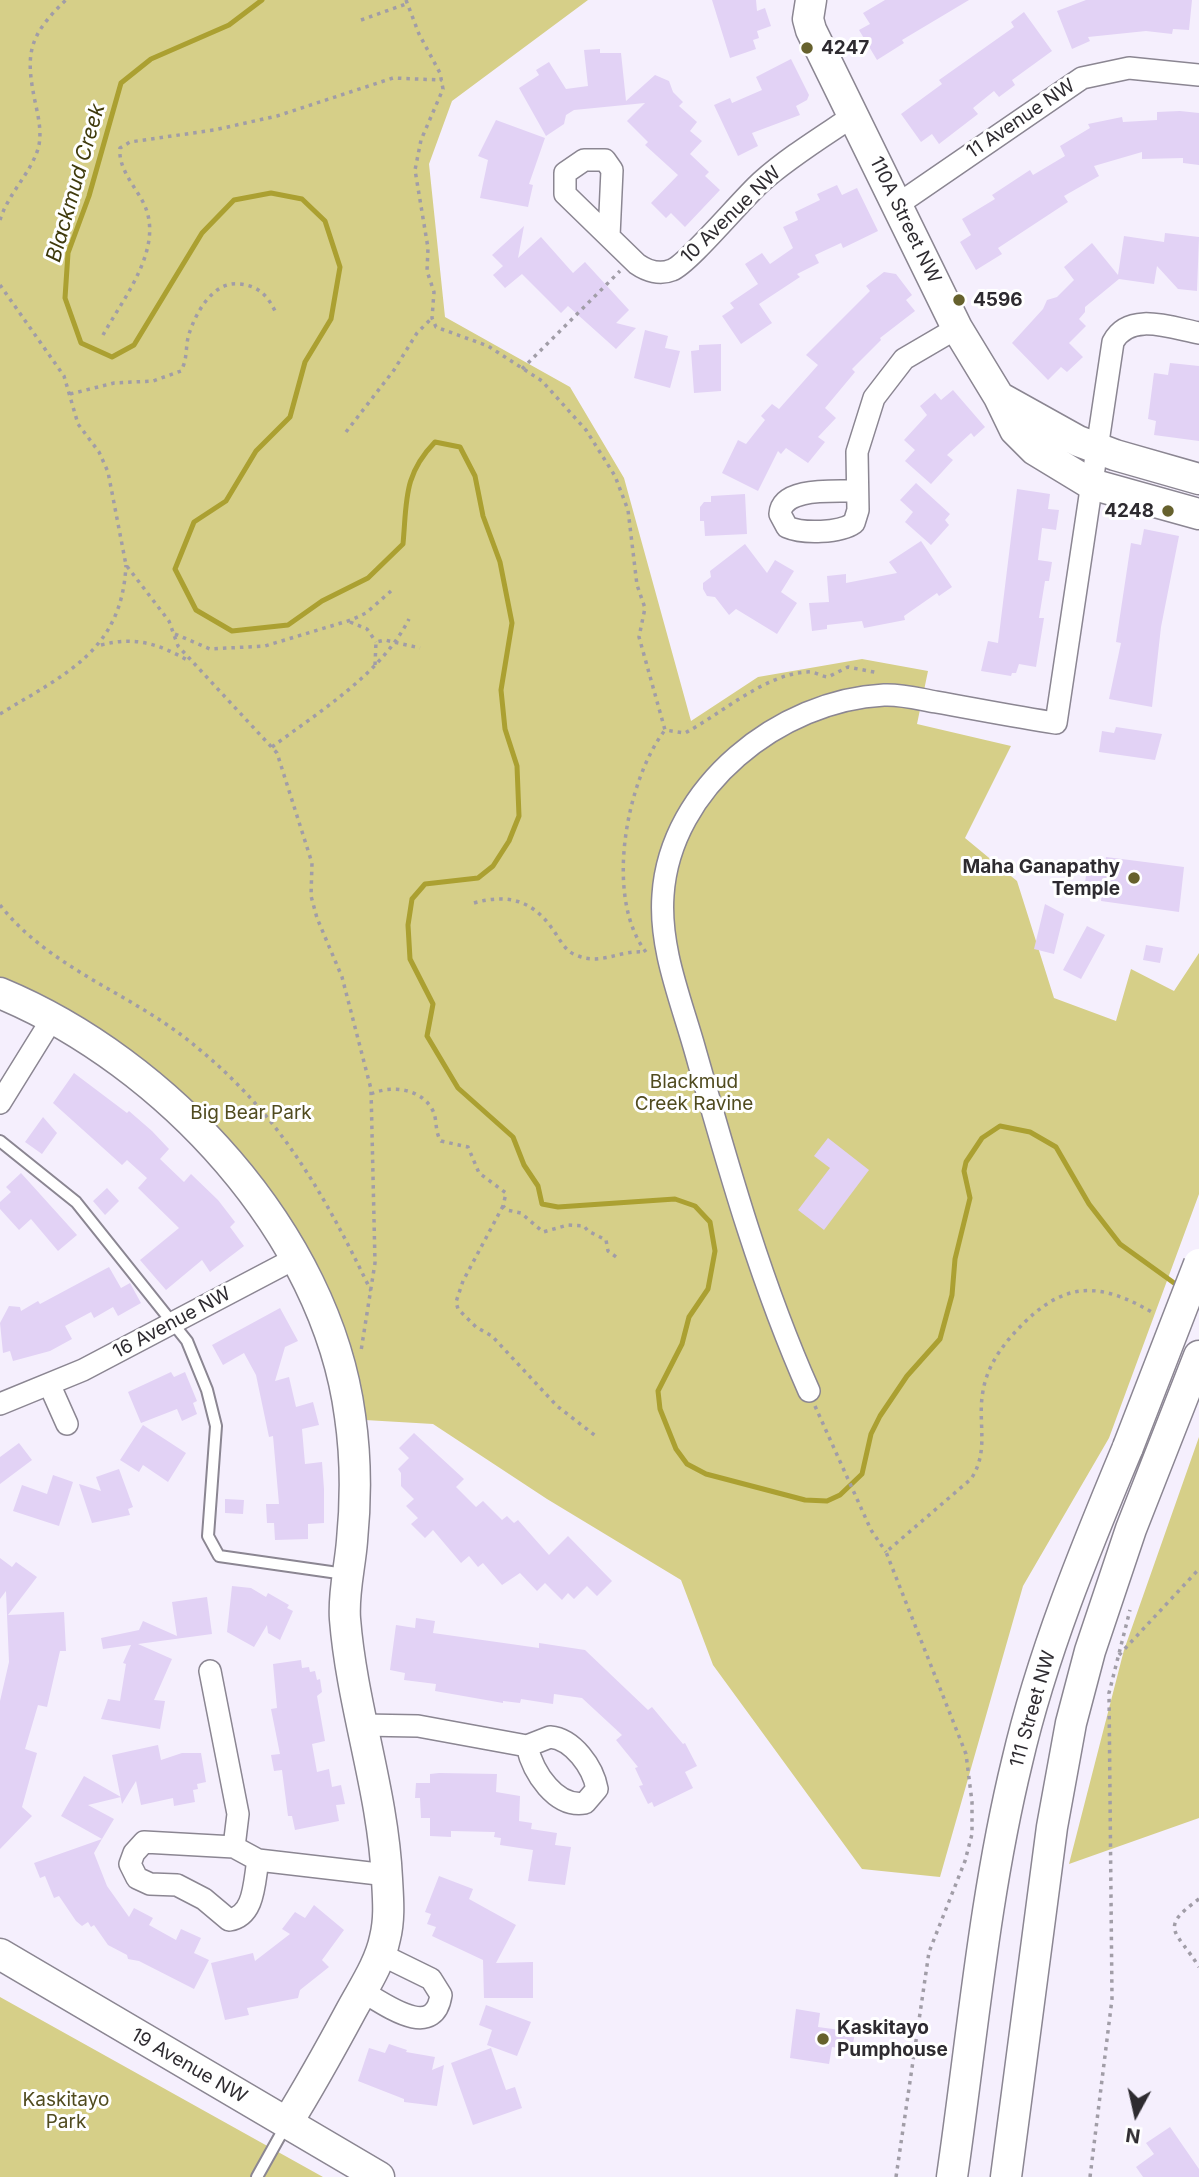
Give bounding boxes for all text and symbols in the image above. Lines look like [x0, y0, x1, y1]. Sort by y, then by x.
place label: 4247 [821, 37, 869, 59]
marker: 4247 [799, 40, 815, 56]
street label: 11 Avenue NW [962, 74, 1080, 164]
water label: Blackmud Creek [41, 101, 111, 265]
street label: 110A Street NW [865, 153, 945, 287]
street label: 10 Avenue NW [676, 162, 786, 268]
place label: 4596 [973, 289, 1023, 311]
marker: 4596 [951, 292, 967, 308]
place label: 4248 [1104, 500, 1154, 522]
marker: 4248 [1160, 503, 1176, 519]
place label: Maha Ganapathy Temple [963, 856, 1120, 900]
marker: Maha Ganapathy Temple [1126, 870, 1142, 886]
park label: Blackmud Creek Ravine [635, 1071, 753, 1115]
park label: Big Bear Park [190, 1102, 312, 1124]
street label: 16 Avenue NW [109, 1282, 235, 1364]
street label: 111 Street NW [1005, 1648, 1061, 1770]
place label: Kaskitayo Pumphouse [837, 2017, 948, 2061]
street label: 19 Avenue NW [127, 2024, 251, 2108]
marker: Kaskitayo Pumphouse [815, 2031, 831, 2047]
north arrow [1101, 2079, 1171, 2149]
park label: Kaskitayo Park [23, 2089, 109, 2133]
text: N [1124, 2123, 1142, 2148]

